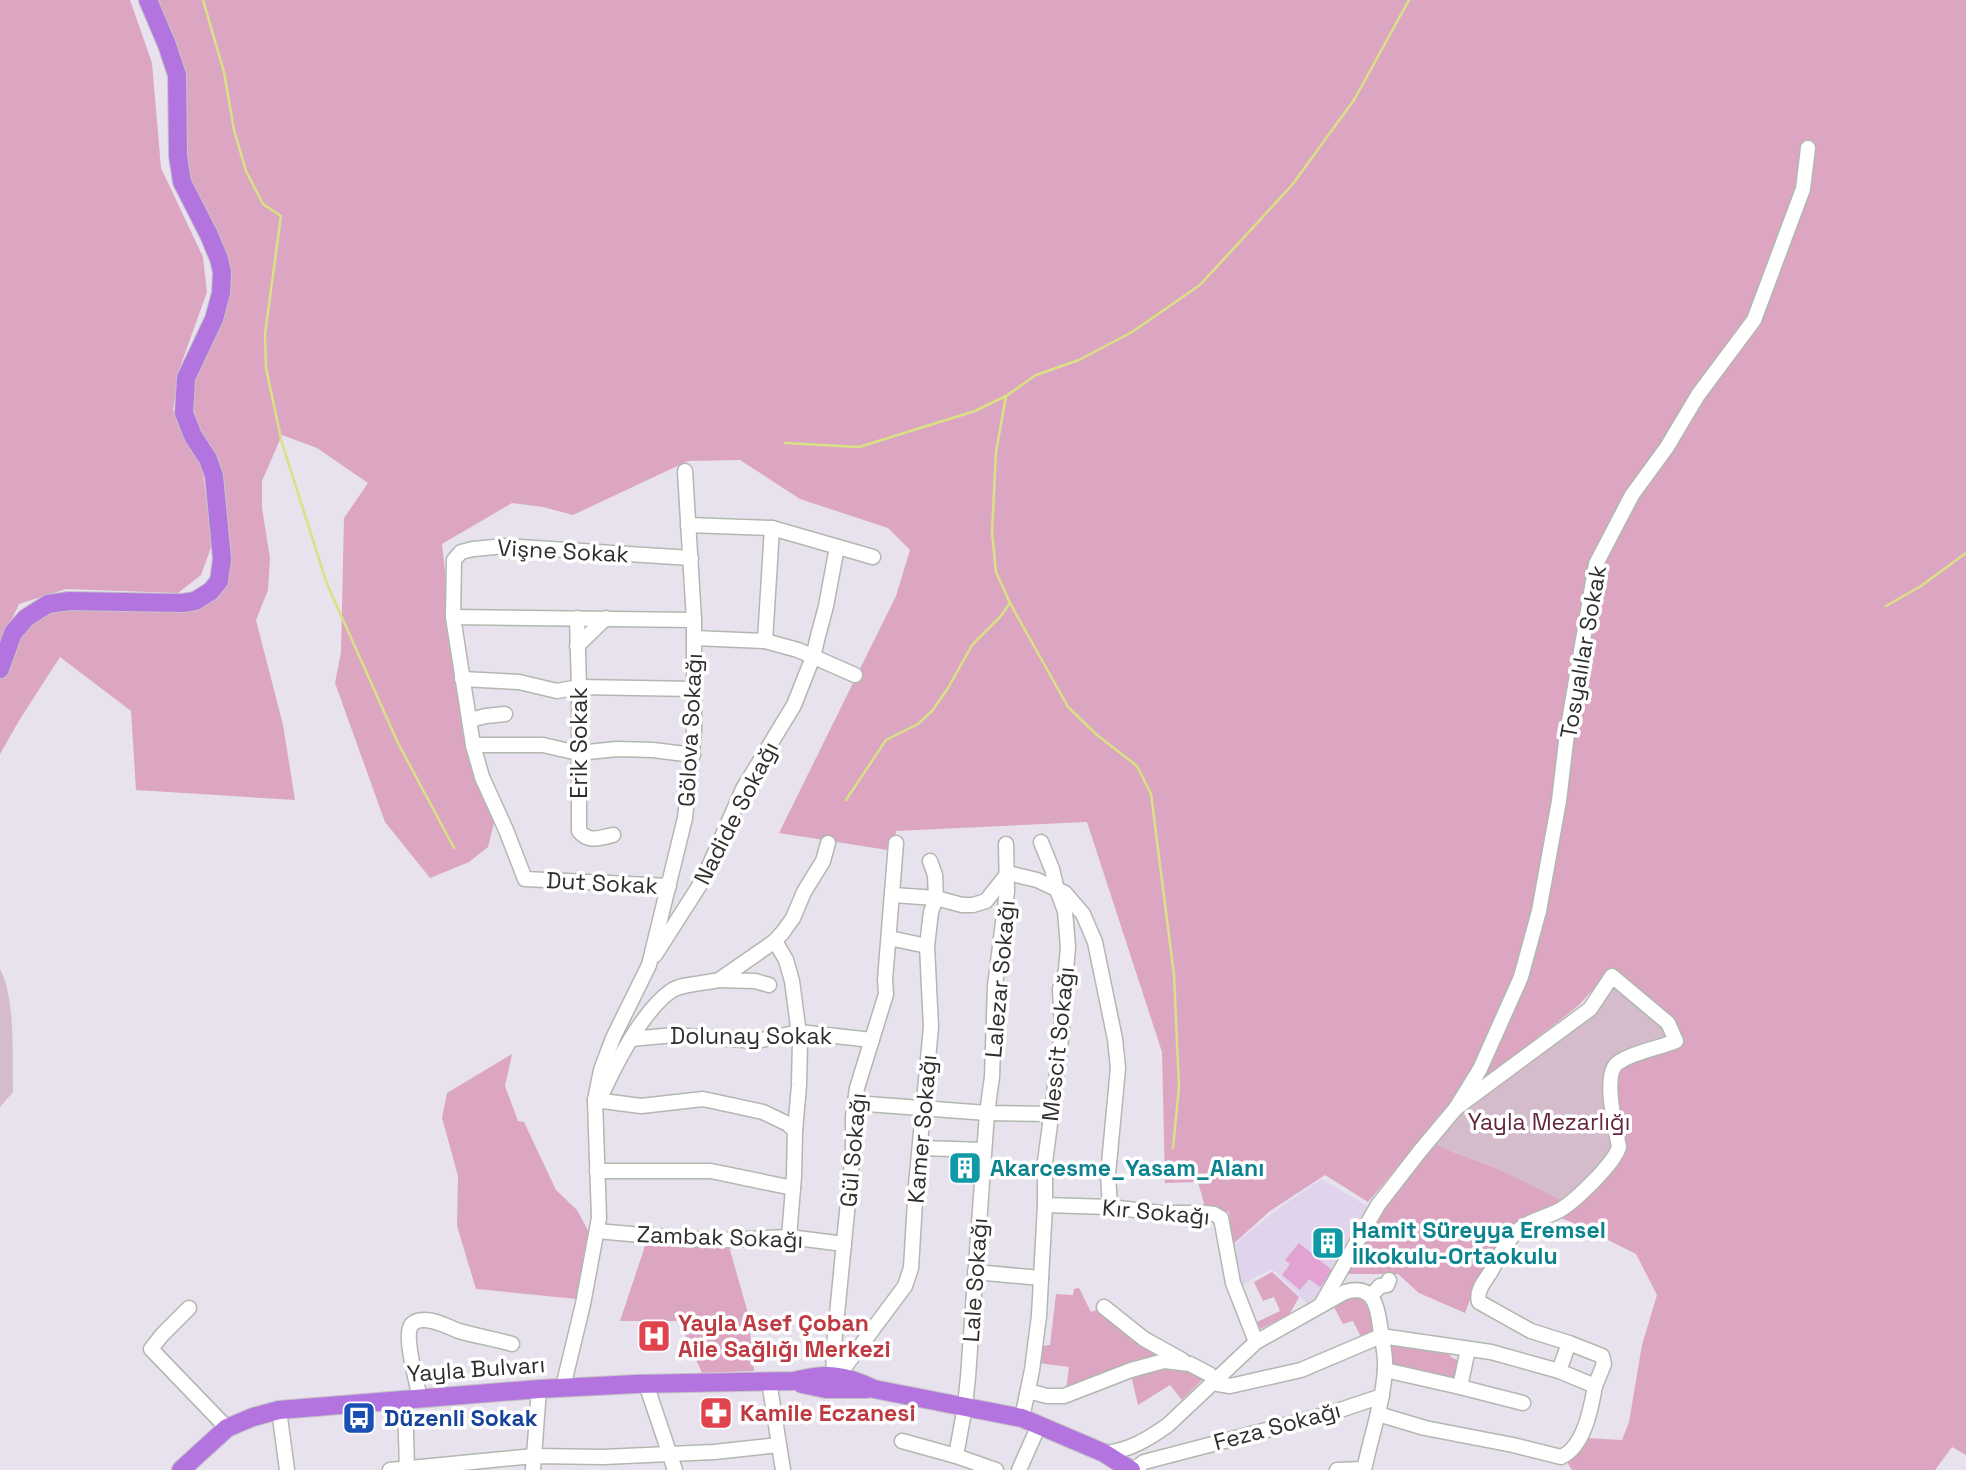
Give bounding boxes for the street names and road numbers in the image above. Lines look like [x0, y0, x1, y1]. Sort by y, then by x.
street label: Vişne Sokak [496, 533, 630, 569]
street label: Tosyalılar Sokak [1553, 563, 1613, 741]
street label: Gölova Sokağı [671, 652, 709, 808]
street label: Erik Sokak [564, 687, 594, 799]
street label: Nadide Sokağı [687, 736, 785, 890]
street label: Dut Sokak [545, 865, 659, 901]
street label: Lalezar Sokağı [978, 899, 1022, 1059]
street label: Mescit Sokağı [1035, 965, 1081, 1123]
street label: Dolunay Sokak [670, 1021, 832, 1051]
street label: Kamer Sokağı [901, 1053, 943, 1205]
street label: Gül Sokağı [833, 1092, 873, 1208]
street label: Kır Sokağı [1101, 1192, 1211, 1232]
street label: Lale Sokağı [956, 1217, 994, 1343]
street label: Zambak Sokağı [636, 1219, 804, 1255]
street label: Yayla Bulvarı [406, 1349, 546, 1389]
street label: Feza Sokağı [1210, 1395, 1344, 1457]

